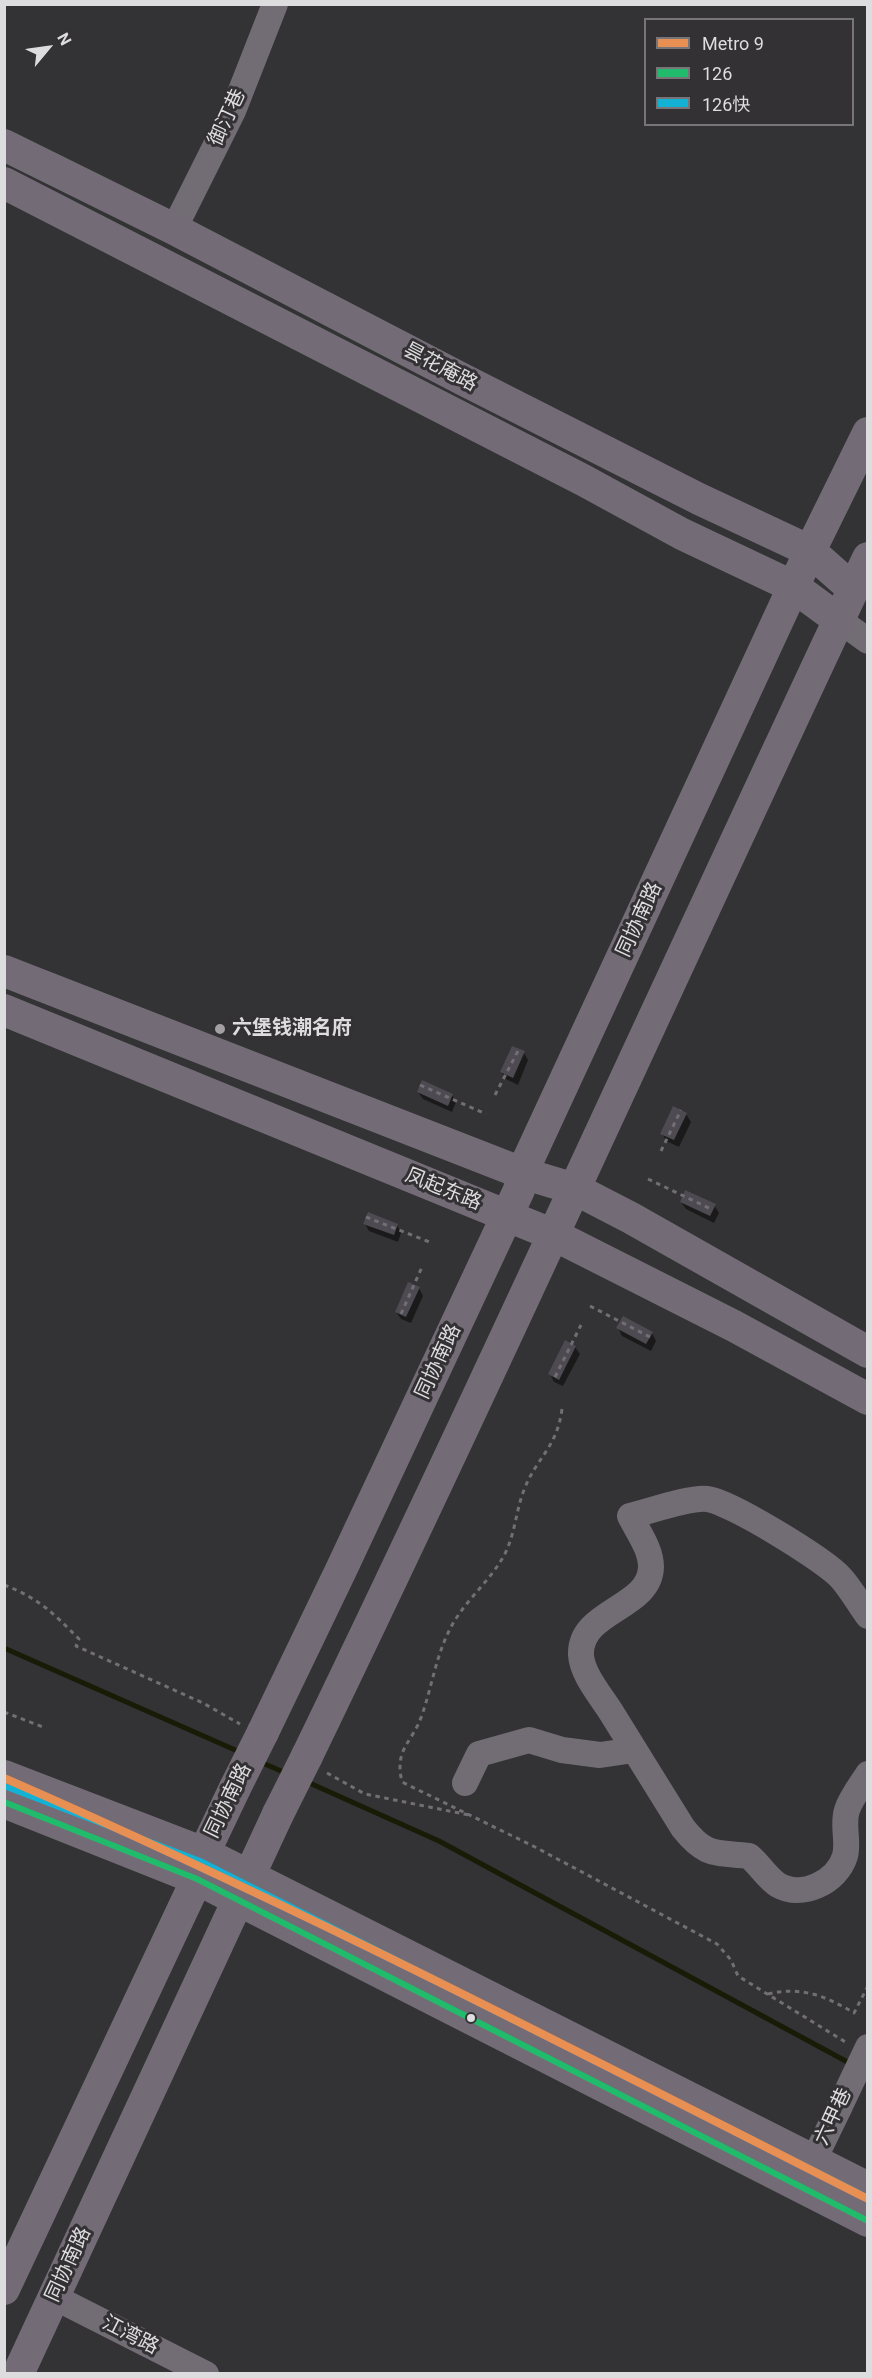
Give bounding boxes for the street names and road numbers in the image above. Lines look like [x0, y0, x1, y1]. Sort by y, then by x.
street label: 御汀巷 [204, 86, 252, 150]
street label: 昙花庵路 [399, 339, 481, 397]
street label: 同协南路 [612, 879, 668, 961]
street label: 凤起东路 [401, 1164, 485, 1216]
street label: 同协南路 [411, 1321, 467, 1403]
street label: 同协南路 [201, 1760, 257, 1842]
street label: 六甲巷 [810, 2085, 858, 2149]
street label: 同协南路 [41, 2224, 97, 2306]
street label: 江湾路 [98, 2312, 162, 2360]

